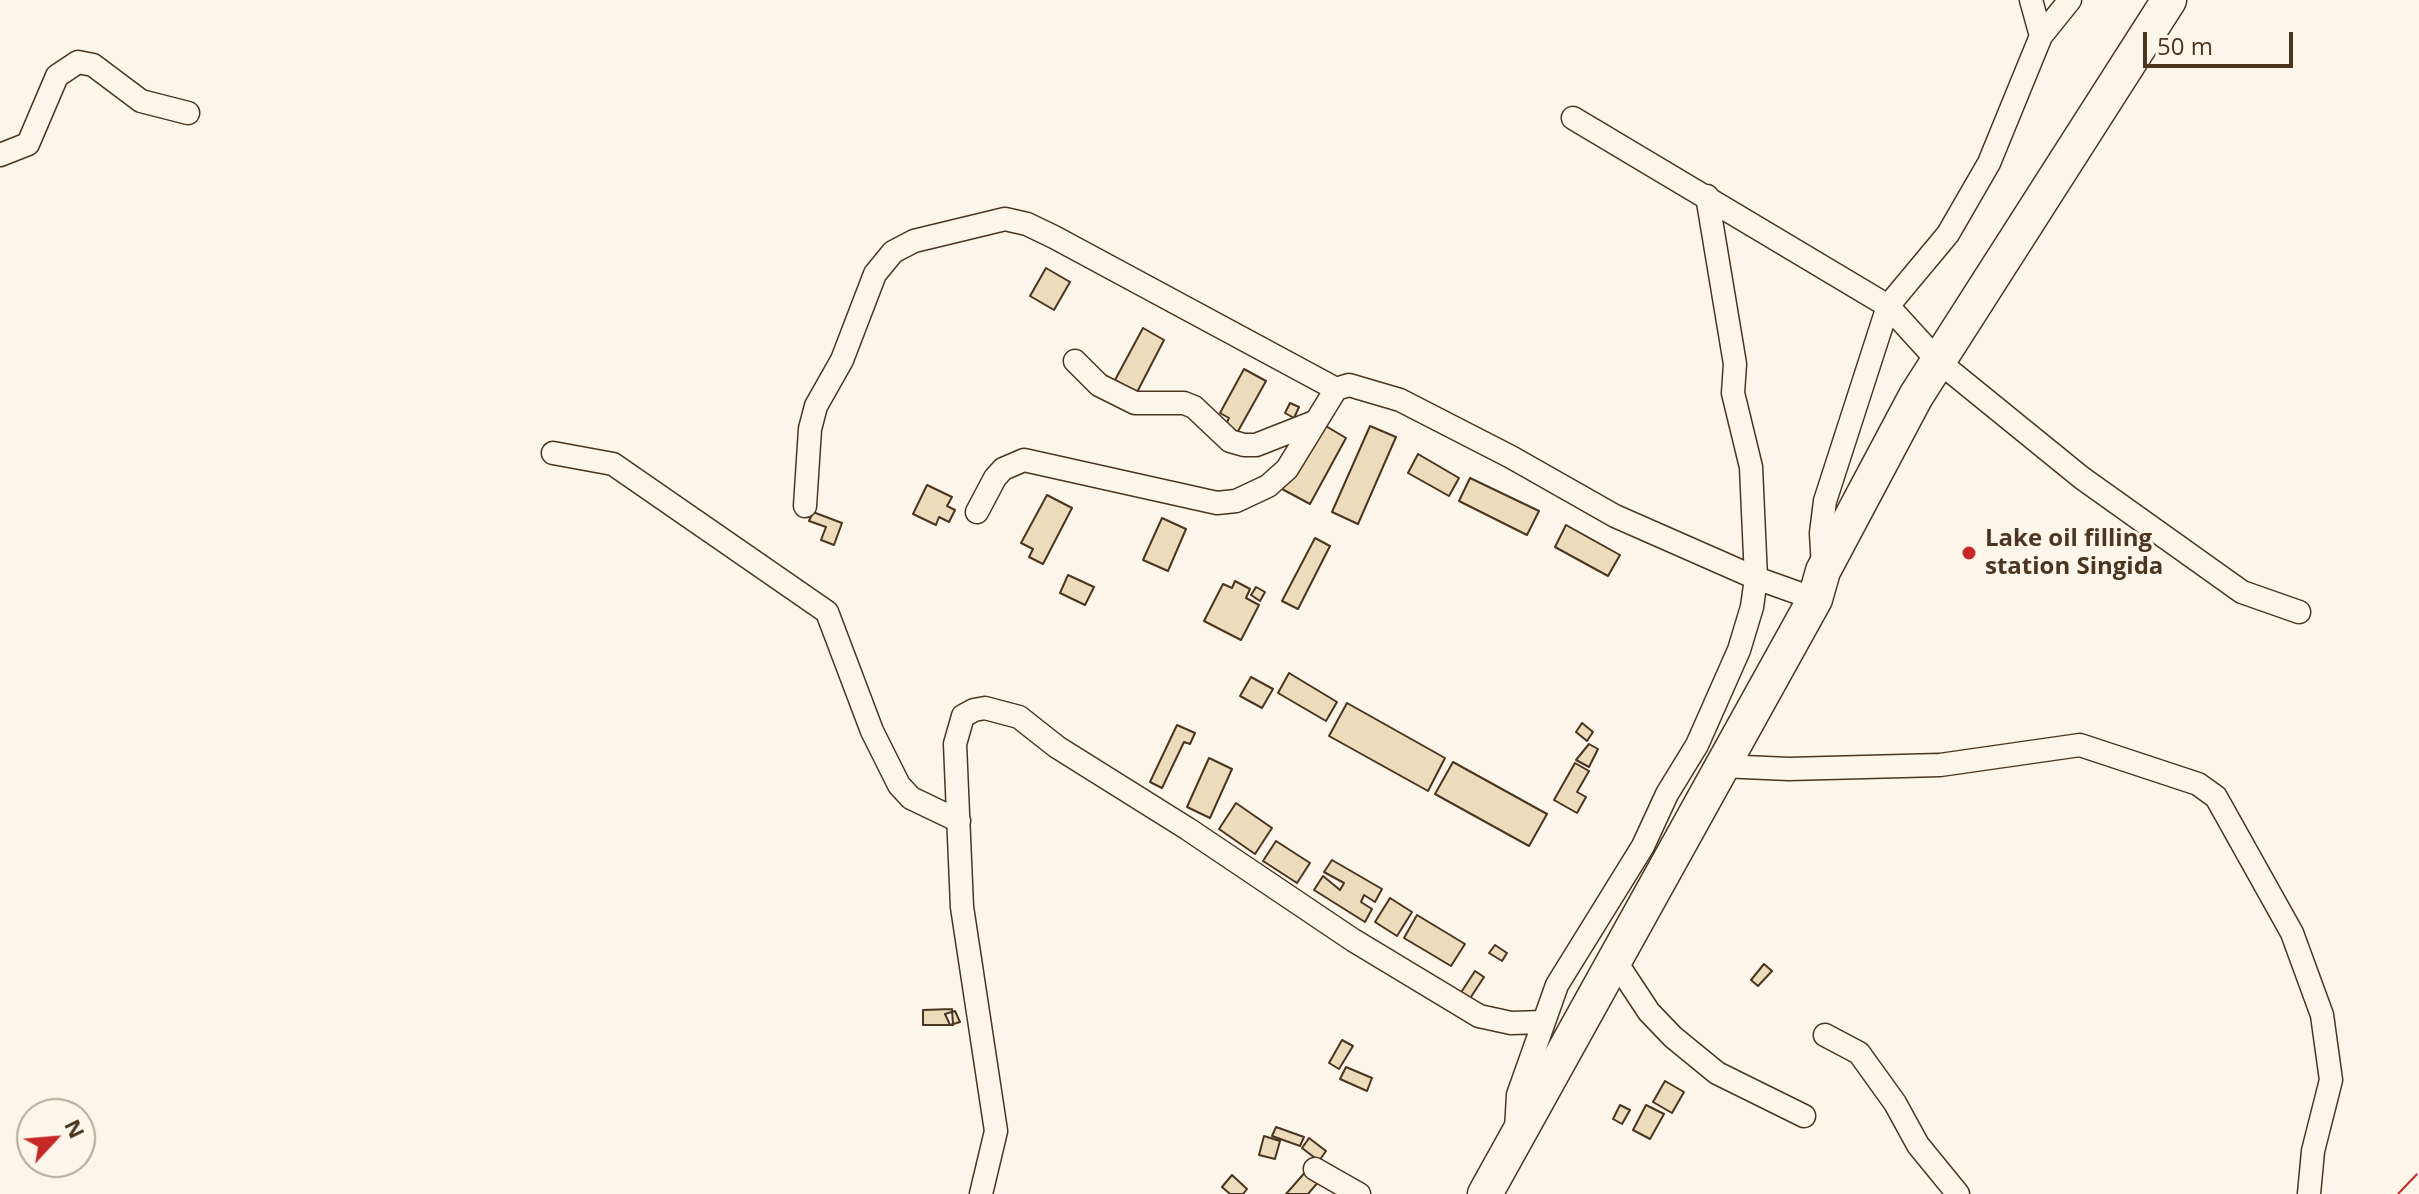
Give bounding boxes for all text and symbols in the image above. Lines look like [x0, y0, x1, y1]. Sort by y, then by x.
scale bar [2147, 16, 2297, 66]
text: 50 m [2157, 29, 2213, 62]
place label: Lake oil filling station Singida [1985, 525, 2163, 581]
marker: Lake oil filling station Singida [1960, 544, 1978, 562]
north arrow [16, 1098, 96, 1178]
text: N [58, 1114, 93, 1143]

